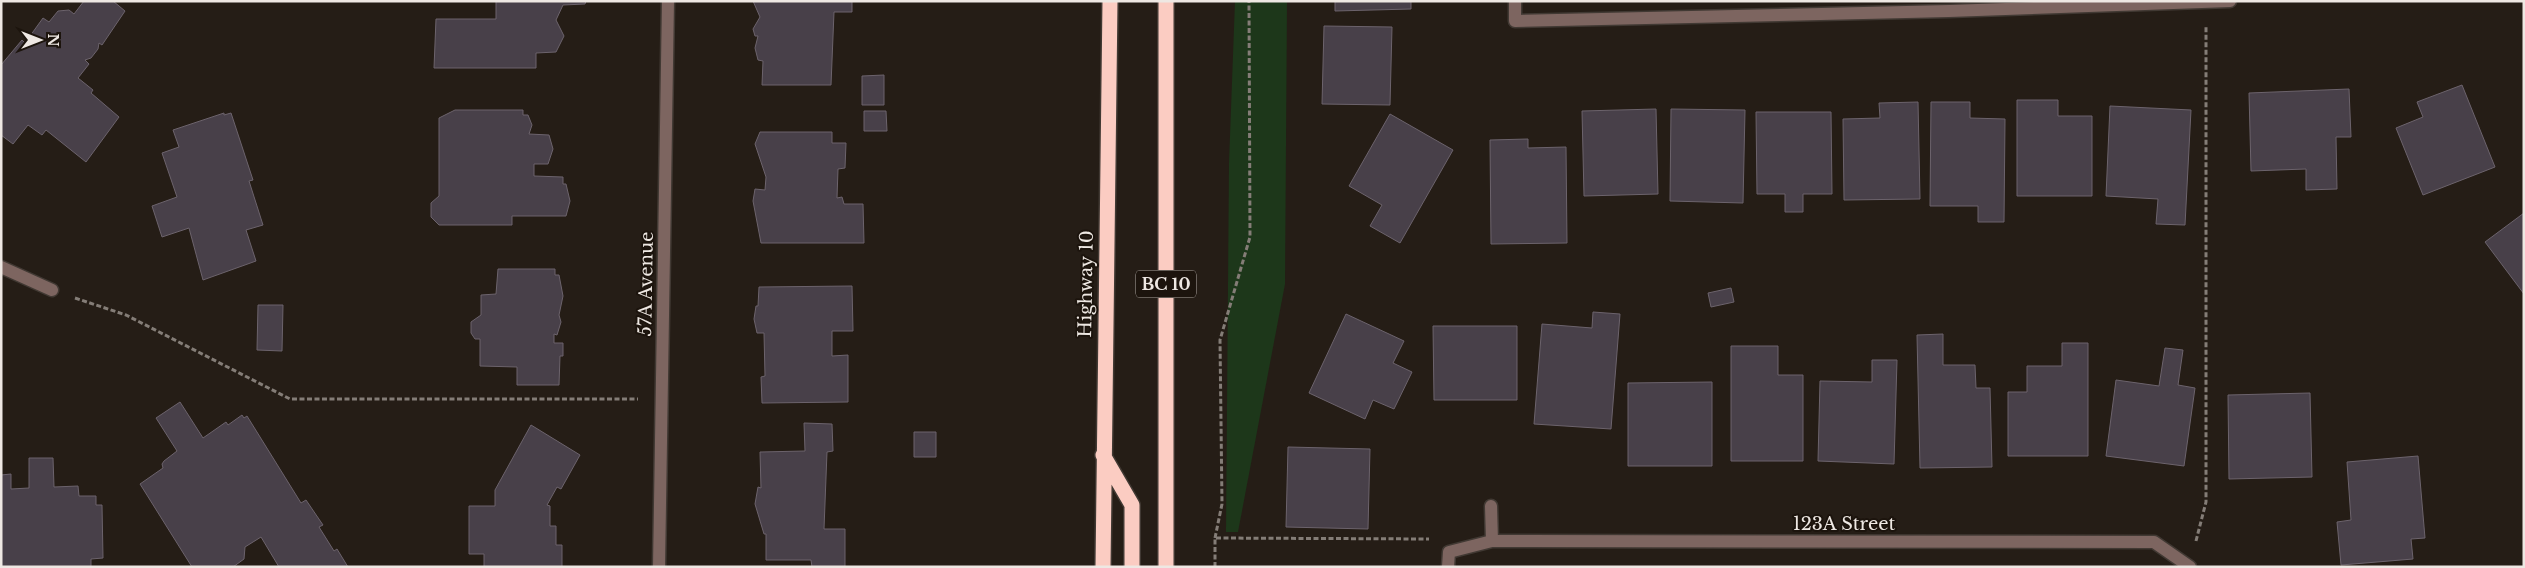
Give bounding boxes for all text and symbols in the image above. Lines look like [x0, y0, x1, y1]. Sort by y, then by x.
north arrow [15, 15, 65, 65]
text: N [44, 33, 62, 47]
street label: Highway 10 [1074, 230, 1098, 338]
street label: 57A Avenue [634, 231, 658, 337]
road number: BC 10 [1136, 270, 1196, 298]
street label: 123A Street [1793, 513, 1896, 535]

